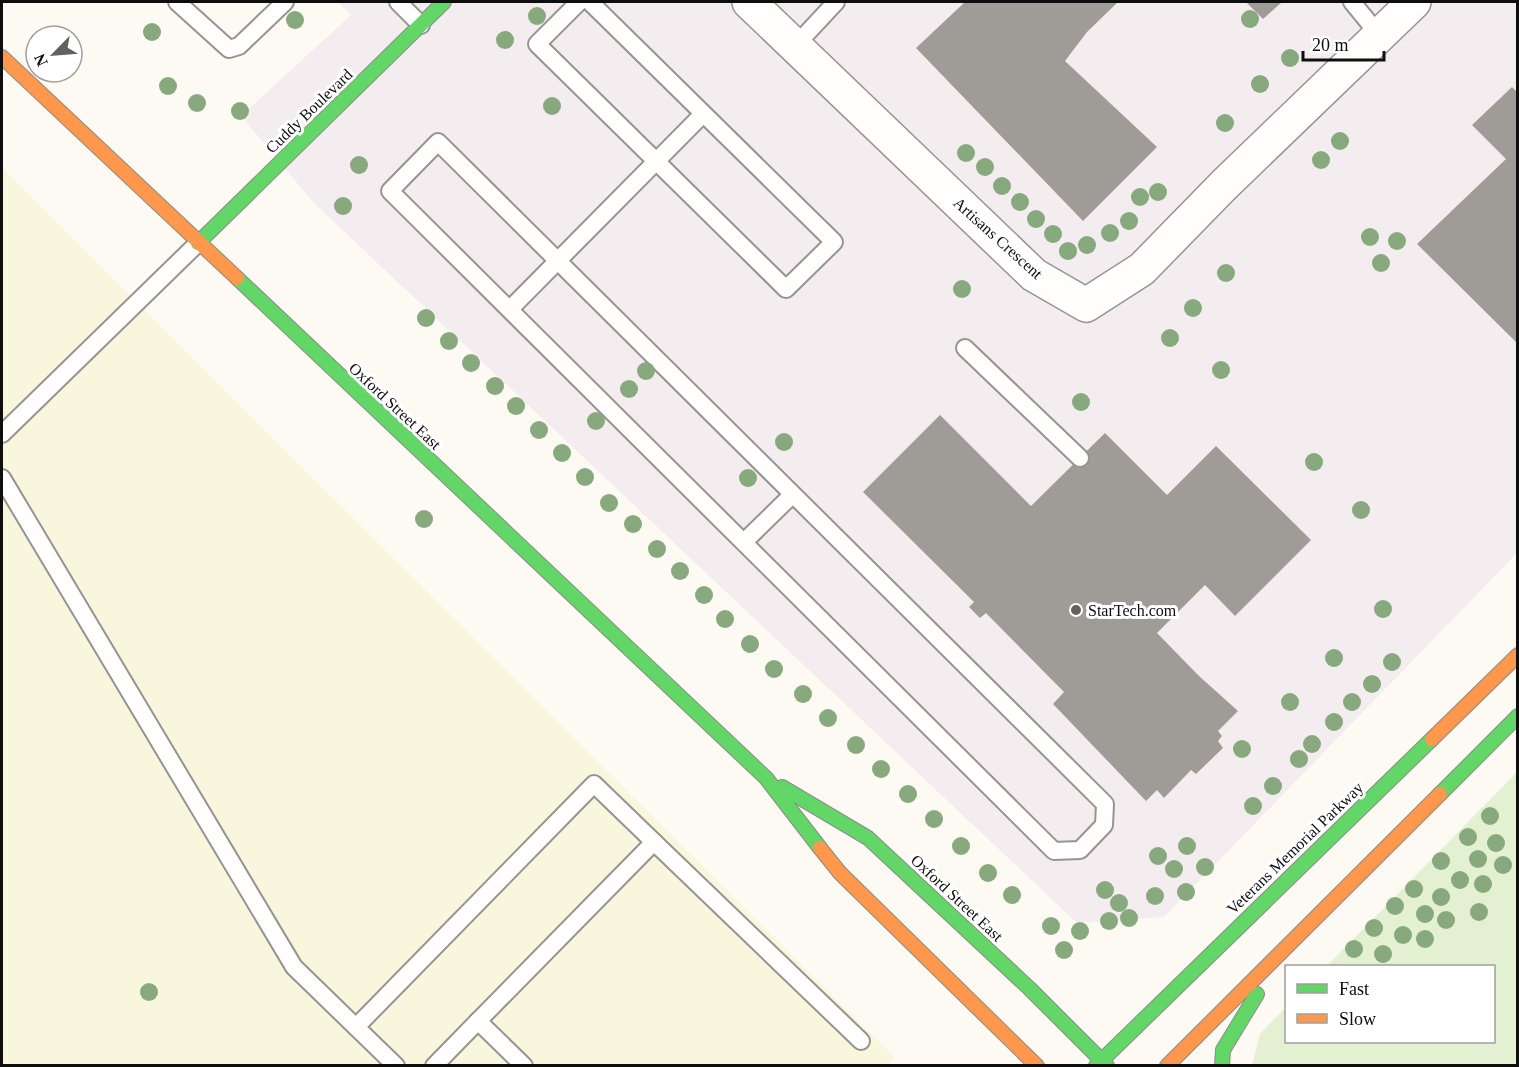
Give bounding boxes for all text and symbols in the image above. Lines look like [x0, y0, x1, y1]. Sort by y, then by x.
north arrow [24, 24, 84, 84]
scale bar [1303, 24, 1384, 62]
text: 20 m [1312, 35, 1349, 55]
text: N [31, 51, 51, 69]
street label: Cuddy Boulevard [262, 66, 356, 157]
street label: Artisans Crescent [950, 194, 1046, 283]
street label: Oxford Street East [346, 359, 445, 453]
place label: StarTech.com [1088, 602, 1177, 619]
marker: StarTech.com [1069, 603, 1083, 617]
street label: Veterans Memorial Parkway [1224, 779, 1367, 918]
street label: Oxford Street East [908, 851, 1007, 945]
legend [1285, 965, 1495, 1043]
text: Fast [1339, 979, 1369, 999]
text: Slow [1339, 1009, 1376, 1029]

